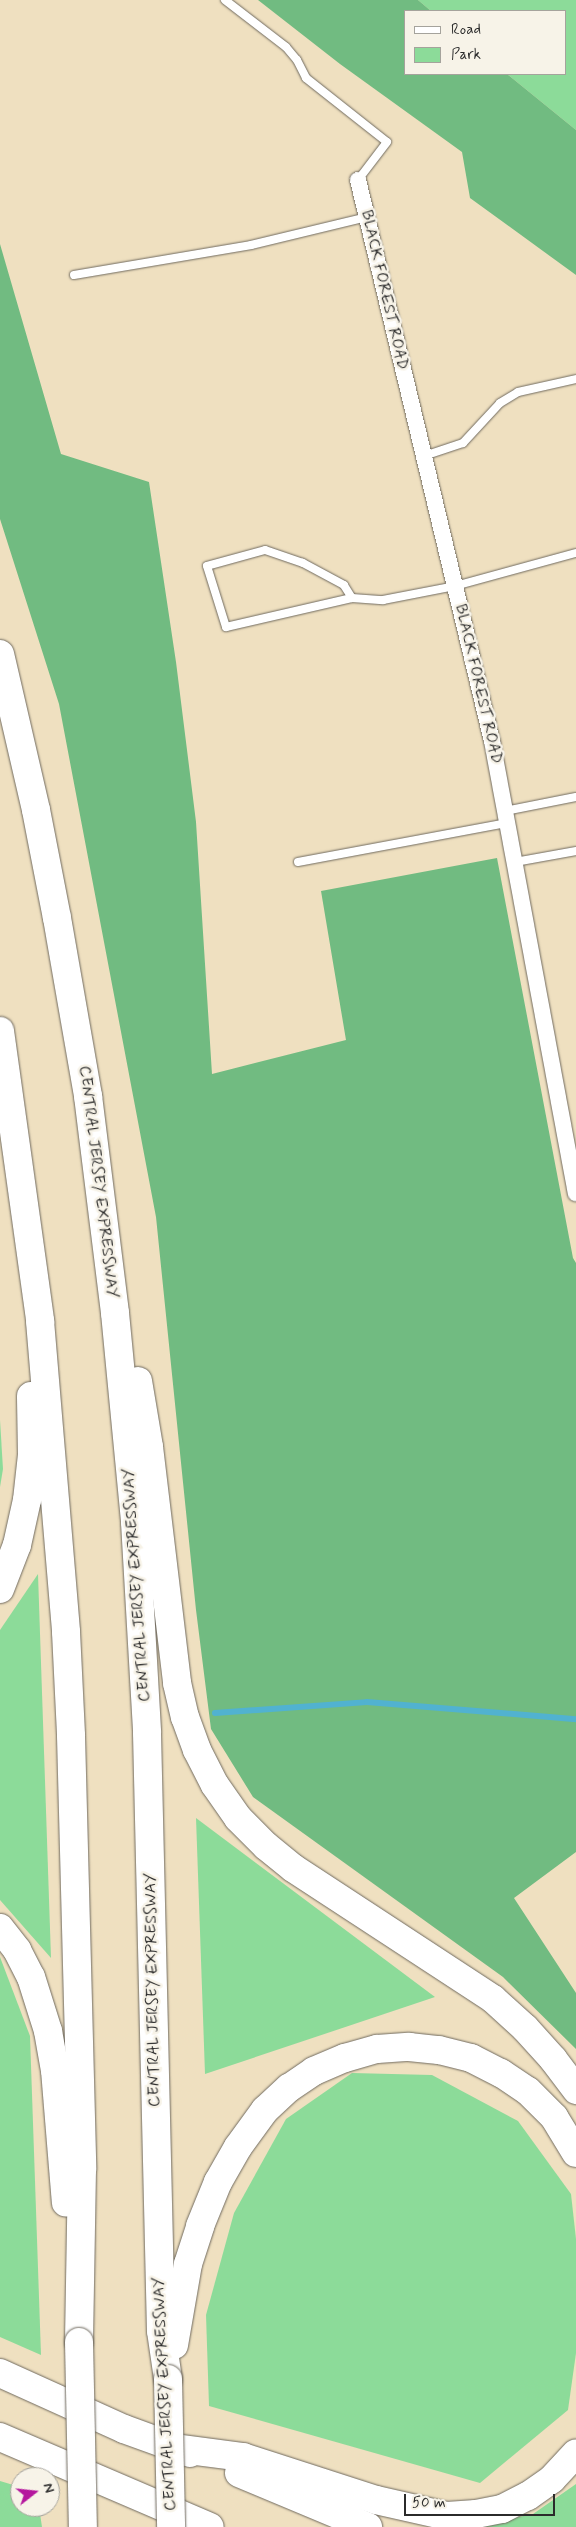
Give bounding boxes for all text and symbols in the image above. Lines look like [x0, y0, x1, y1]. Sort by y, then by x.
legend [404, 10, 566, 75]
text: Road [451, 20, 481, 40]
text: Park [451, 45, 481, 65]
street label: BLACK FOREST ROAD [357, 211, 411, 369]
street label: BLACK FOREST ROAD [451, 605, 505, 763]
street label: CENTRAL JERSEY EXPRESSWAY [74, 1063, 122, 1301]
street label: CENTRAL JERSEY EXPRESSWAY [119, 1465, 155, 1705]
street label: CENTRAL JERSEY EXPRESSWAY [141, 1871, 165, 2109]
street label: CENTRAL JERSEY EXPRESSWAY [149, 2274, 181, 2514]
north arrow [10, 2467, 60, 2517]
text: N [39, 2481, 58, 2495]
scale bar [406, 2484, 557, 2516]
text: 50 m [412, 2493, 446, 2513]

